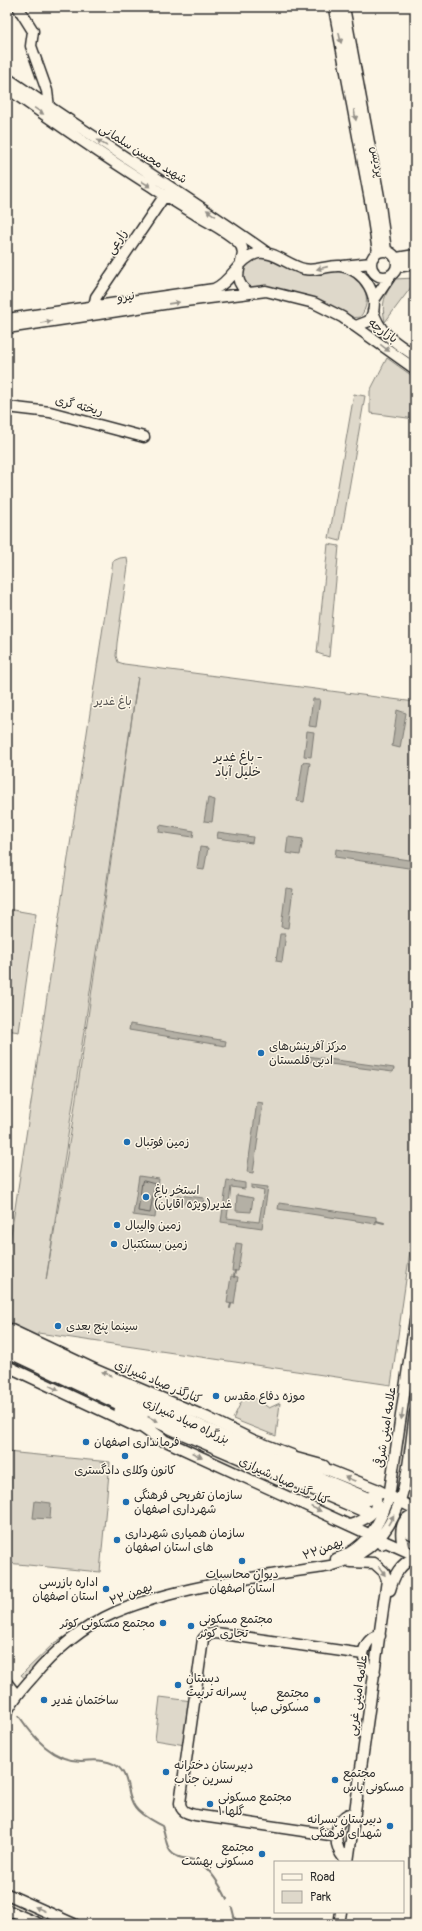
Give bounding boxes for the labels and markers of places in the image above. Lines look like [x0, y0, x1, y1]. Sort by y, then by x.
place label: مرکز آفرینش‌های ادبی قلمستان [269, 1039, 347, 1068]
marker: مرکز آفرینش‌های ادبی قلمستان [256, 1048, 266, 1058]
place label: زمین فوتبال [135, 1135, 189, 1150]
marker: زمین فوتبال [122, 1137, 132, 1147]
place label: استخر باغ غدیر(ویژه اقایان) [154, 1183, 232, 1212]
marker: استخر باغ غدیر(ویژه اقایان) [141, 1192, 151, 1202]
place label: زمین والیبال [125, 1218, 181, 1233]
marker: زمین والیبال [112, 1220, 122, 1230]
place label: زمین بستکتبال [122, 1237, 188, 1252]
marker: زمین بستکتبال [109, 1239, 119, 1249]
place label: سینما پنج بعدی [66, 1319, 138, 1335]
marker: سینما پنج بعدی [53, 1321, 63, 1331]
place label: موزه دفاع مقدس [224, 1389, 305, 1405]
marker: موزه دفاع مقدس [211, 1391, 221, 1401]
place label: فرمانداری اصفهان [94, 1435, 179, 1450]
marker: فرمانداری اصفهان [81, 1437, 91, 1447]
marker: کانون وکلای دادگستری [120, 1451, 130, 1461]
place label: کانون وکلای دادگستری [74, 1463, 176, 1478]
place label: سازمان تفریحی فرهنگی شهرداری اصفهان [134, 1488, 243, 1517]
marker: سازمان تفریحی فرهنگی شهرداری اصفهان [121, 1497, 131, 1507]
place label: سازمان همیاری شهرداری های استان اصفهان [125, 1526, 245, 1555]
marker: سازمان همیاری شهرداری های استان اصفهان [112, 1535, 122, 1545]
marker: دیوان محاسبات استان اصفهان [237, 1556, 247, 1566]
place label: دیوان محاسبات استان اصفهان [205, 1567, 279, 1596]
place label: اداره بازرسی استان اصفهان [32, 1575, 98, 1604]
marker: اداره بازرسی استان اصفهان [101, 1584, 111, 1594]
place label: مجتمع مسکونی تجاری کوثر [198, 1612, 273, 1641]
place label: مجتمع مسکونی کوثر [59, 1616, 155, 1632]
marker: مجتمع مسکونی کوثر [158, 1618, 168, 1628]
marker: مجتمع مسکونی تجاری کوثر [186, 1621, 196, 1631]
place label: دبستان پسرانه تربیت [186, 1671, 247, 1700]
marker: دبستان پسرانه تربیت [173, 1680, 183, 1690]
place label: مجتمع مسکونی صبا [251, 1686, 309, 1715]
place label: ساختمان غدیر [51, 1693, 118, 1708]
marker: ساختمان غدیر [39, 1695, 49, 1705]
marker: مجتمع مسکونی صبا [312, 1695, 322, 1705]
place label: دبیرستان دخترانه نسرین جناب [174, 1758, 253, 1787]
place label: مجتمع مسکونی یاس [343, 1766, 404, 1795]
marker: دبیرستان دخترانه نسرین جناب [161, 1767, 171, 1777]
marker: مجتمع مسکونی یاس [330, 1775, 340, 1785]
place label: مجتمع مسکونی گلها ۱ [218, 1790, 292, 1819]
marker: مجتمع مسکونی گلها ۱ [205, 1799, 215, 1809]
place label: دبیرستان پسرانه شهدای فرهنگی [307, 1812, 382, 1841]
marker: دبیرستان پسرانه شهدای فرهنگی [385, 1821, 395, 1831]
place label: مجتمع مسکونی بهشت [181, 1840, 254, 1869]
marker: مجتمع مسکونی بهشت [257, 1849, 267, 1859]

